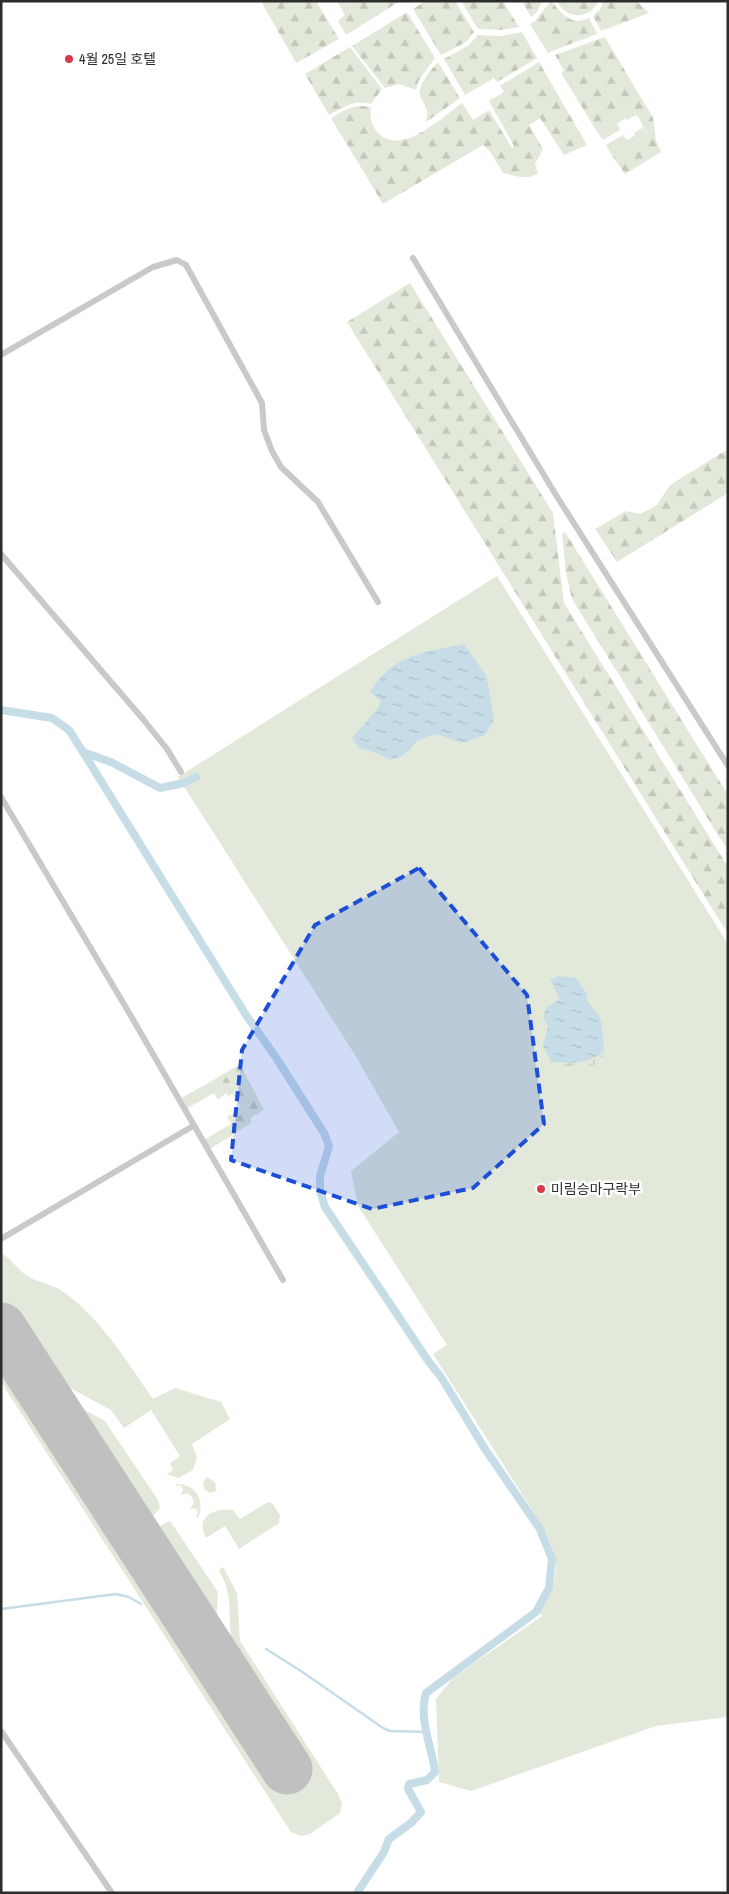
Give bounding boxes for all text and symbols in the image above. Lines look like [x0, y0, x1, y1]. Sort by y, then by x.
place label: 4월 25일 호텔 [79, 50, 156, 68]
marker: 4월 25일 호텔 [63, 53, 75, 65]
place label: 미림승마구락부 [551, 1180, 641, 1198]
marker: 미림승마구락부 [535, 1183, 547, 1195]

